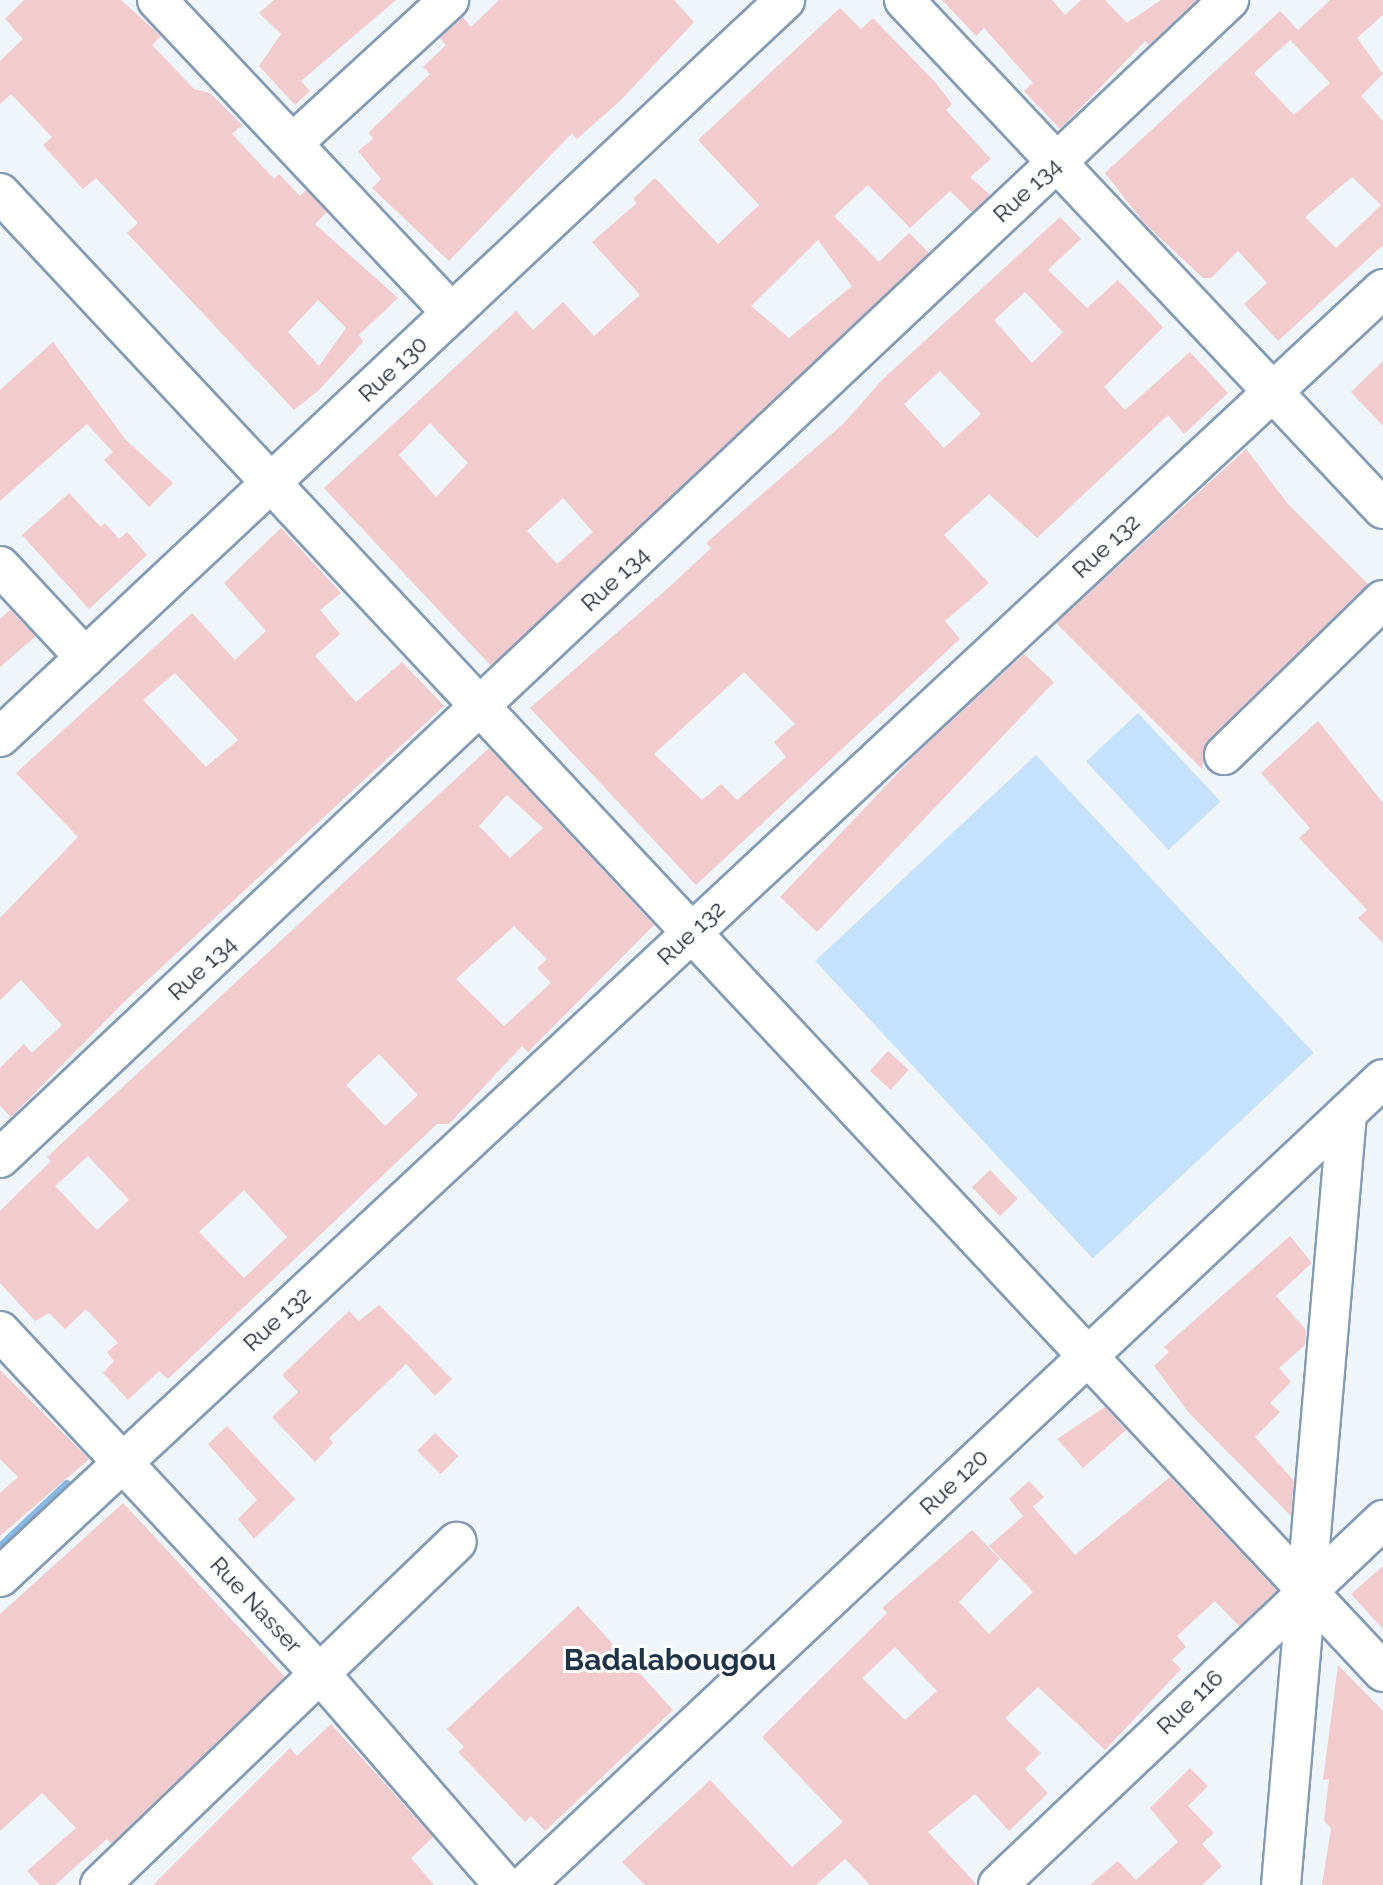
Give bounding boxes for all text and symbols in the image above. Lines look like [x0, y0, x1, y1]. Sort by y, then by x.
street label: Rue 134 [987, 152, 1067, 228]
street label: Rue 130 [353, 330, 433, 408]
street label: Rue 132 [1067, 508, 1145, 584]
street label: Rue 134 [575, 541, 655, 617]
street label: Rue 132 [652, 895, 730, 971]
street label: Rue 134 [162, 930, 242, 1006]
street label: Rue 132 [238, 1281, 316, 1357]
street label: Rue 120 [914, 1443, 994, 1521]
street label: Rue Nasser [204, 1551, 308, 1659]
district label: Badalabougou [564, 1642, 776, 1678]
street label: Rue 116 [1151, 1664, 1229, 1740]

